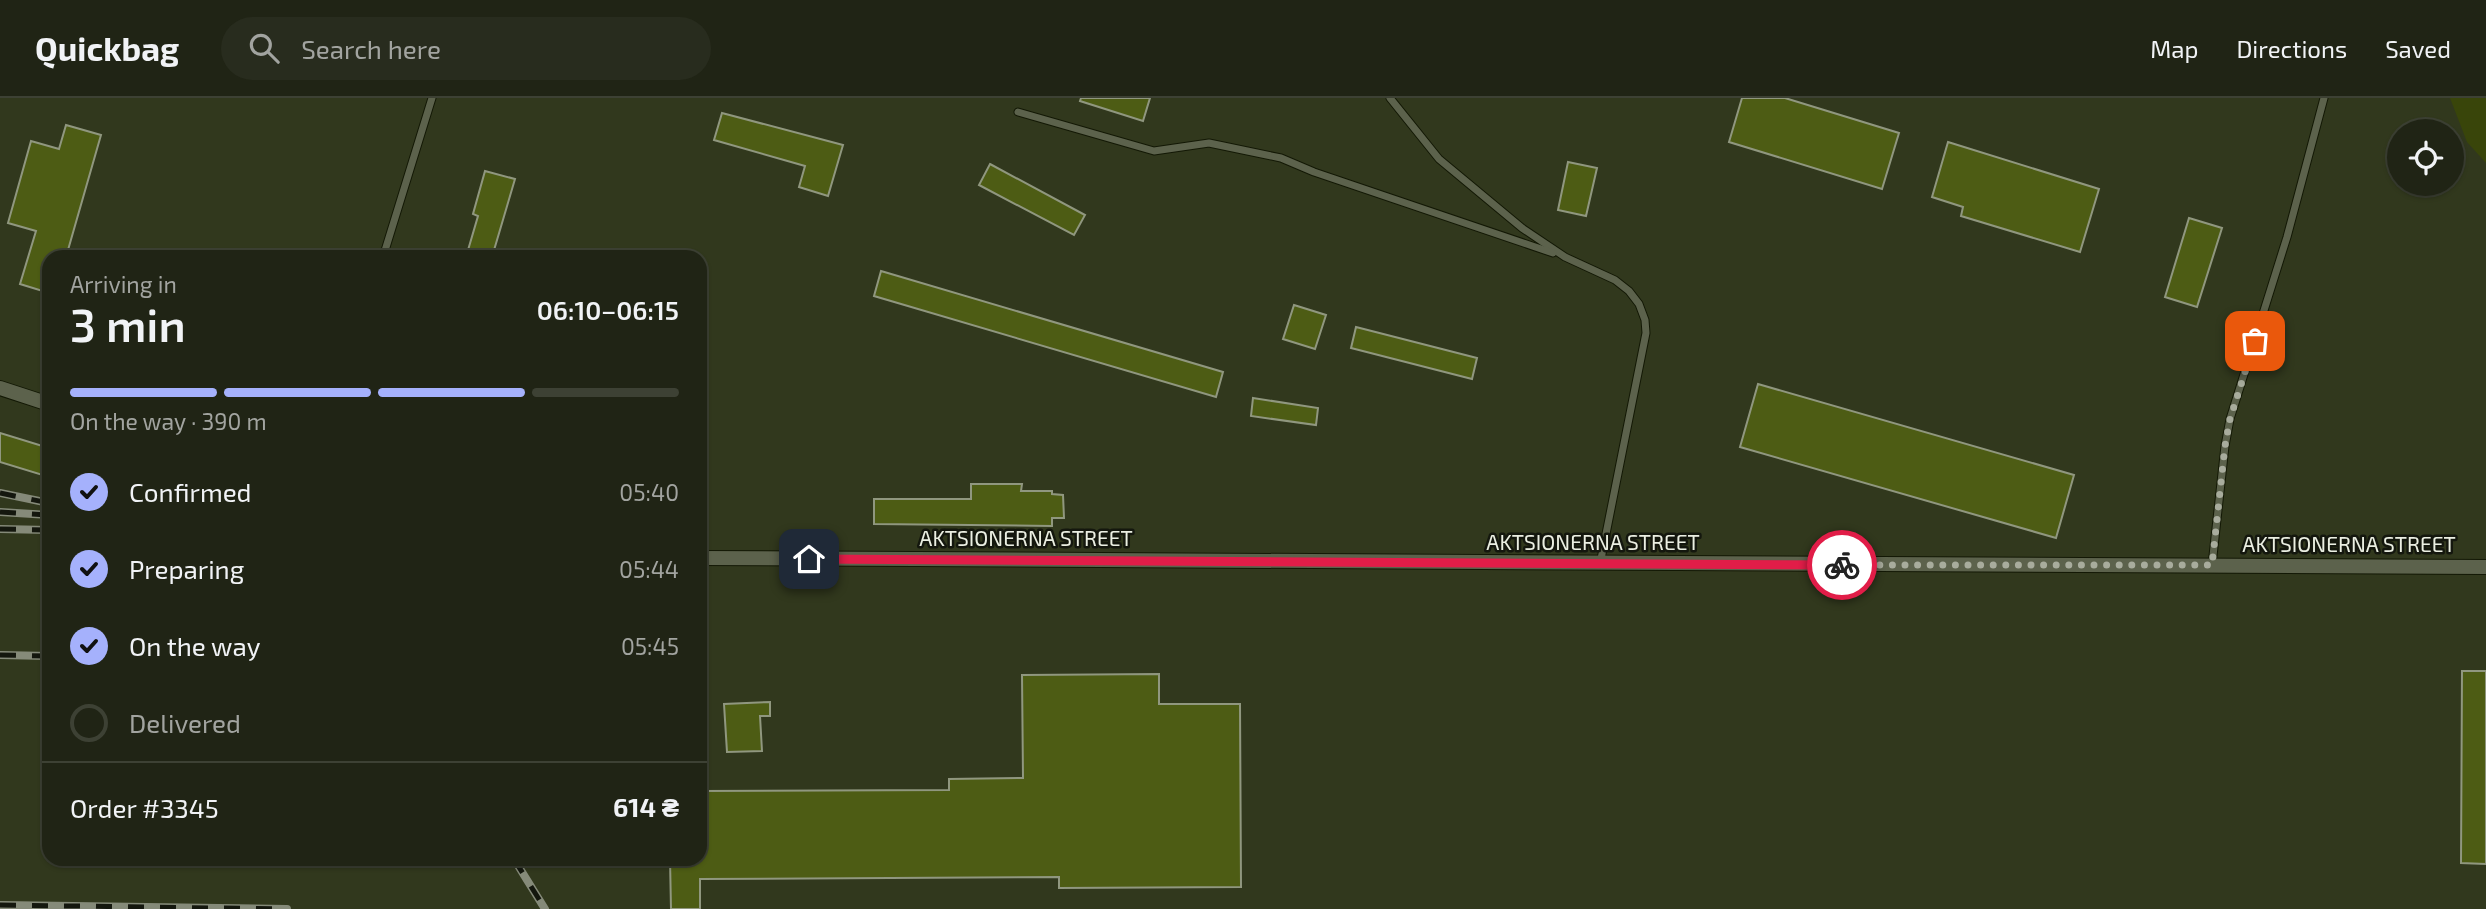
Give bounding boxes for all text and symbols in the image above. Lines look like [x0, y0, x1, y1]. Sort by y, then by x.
search box [221, 17, 711, 80]
text: Quickbag [35, 28, 179, 68]
icon: search [245, 29, 283, 67]
text: Search here [301, 33, 441, 64]
text: Map [2150, 34, 2198, 63]
text: Directions [2236, 34, 2347, 63]
text: Saved [2385, 34, 2451, 63]
map controls [2387, 119, 2464, 196]
button: locate [2387, 119, 2464, 196]
text: Arriving in [70, 270, 177, 298]
text: 06:10–06:15 [537, 294, 679, 325]
text: 3 min [70, 296, 186, 351]
pin [2225, 311, 2285, 371]
icon: bag [2236, 322, 2274, 360]
text: On the way · 390 m [70, 407, 267, 435]
icon: check [70, 473, 108, 511]
text: Confirmed [129, 476, 252, 507]
text: 05:40 [619, 478, 679, 506]
street label: AKTSIONERNA STREET [919, 525, 1133, 550]
pin [779, 529, 839, 589]
street label: AKTSIONERNA STREET [1486, 529, 1700, 554]
courier [1807, 530, 1877, 600]
street label: AKTSIONERNA STREET [2242, 531, 2456, 556]
icon: home [790, 540, 828, 578]
icon: bike [1823, 546, 1861, 584]
icon: check [70, 550, 108, 588]
text: Preparing [129, 553, 244, 584]
text: 05:44 [619, 555, 679, 583]
icon: check [70, 627, 108, 665]
text: On the way [129, 630, 260, 661]
text: 05:45 [621, 632, 679, 660]
text: Delivered [129, 707, 241, 738]
text: 614 ₴ [613, 791, 679, 822]
text: Order #3345 [70, 792, 219, 823]

